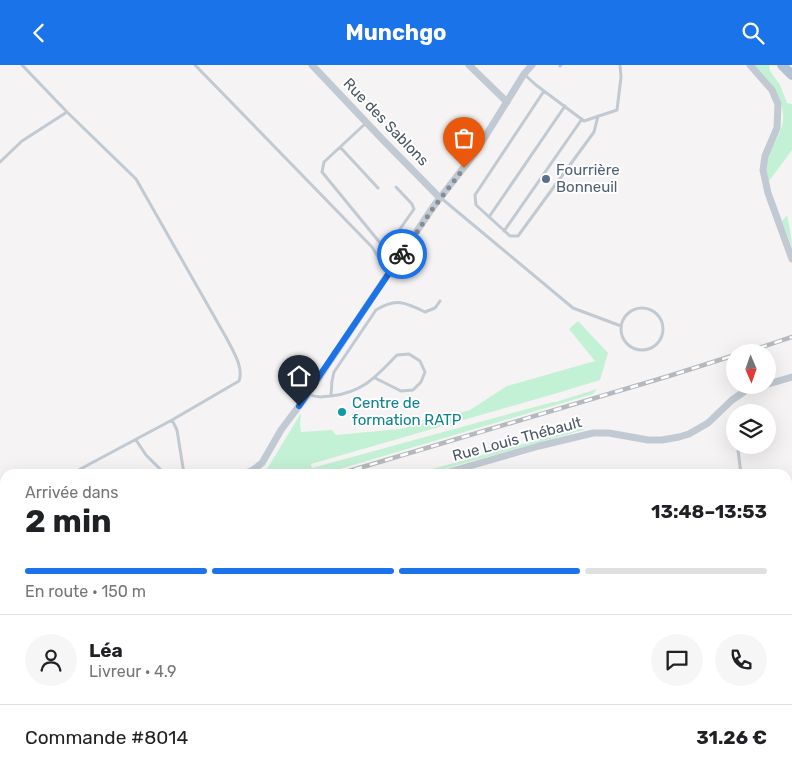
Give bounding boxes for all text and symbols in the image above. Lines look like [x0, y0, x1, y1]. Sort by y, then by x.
icon: back [25, 19, 53, 47]
text: Munchgo [345, 19, 447, 46]
icon: search [739, 19, 767, 47]
street label: Rue des Sablons [340, 74, 433, 170]
pin [443, 117, 485, 168]
icon: bag [450, 124, 478, 152]
place label: Fourrière Bonneuil [556, 161, 620, 196]
marker: Fourrière Bonneuil [540, 173, 552, 185]
courier [377, 229, 427, 279]
icon: bike [388, 240, 416, 268]
north arrow [726, 344, 776, 394]
map controls [726, 344, 776, 454]
pin [278, 355, 320, 406]
icon: home [285, 362, 313, 390]
place label: Centre de formation RATP [352, 394, 462, 429]
button: layers [726, 404, 776, 454]
marker: Centre de formation RATP [336, 406, 348, 418]
street label: Rue Louis Thébault [450, 413, 584, 465]
text: Arrivée dans [25, 483, 118, 502]
text: 13:48–13:53 [651, 500, 767, 523]
text: 2 min [25, 502, 112, 540]
text: En route · 150 m [25, 582, 146, 601]
button: person [25, 634, 77, 686]
button: chat [651, 634, 703, 686]
button: phone [715, 634, 767, 686]
text: Léa [89, 639, 123, 662]
text: Livreur · 4.9 [89, 662, 177, 681]
text: Commande #8014 [25, 726, 188, 749]
text: 31.26 € [696, 726, 767, 749]

